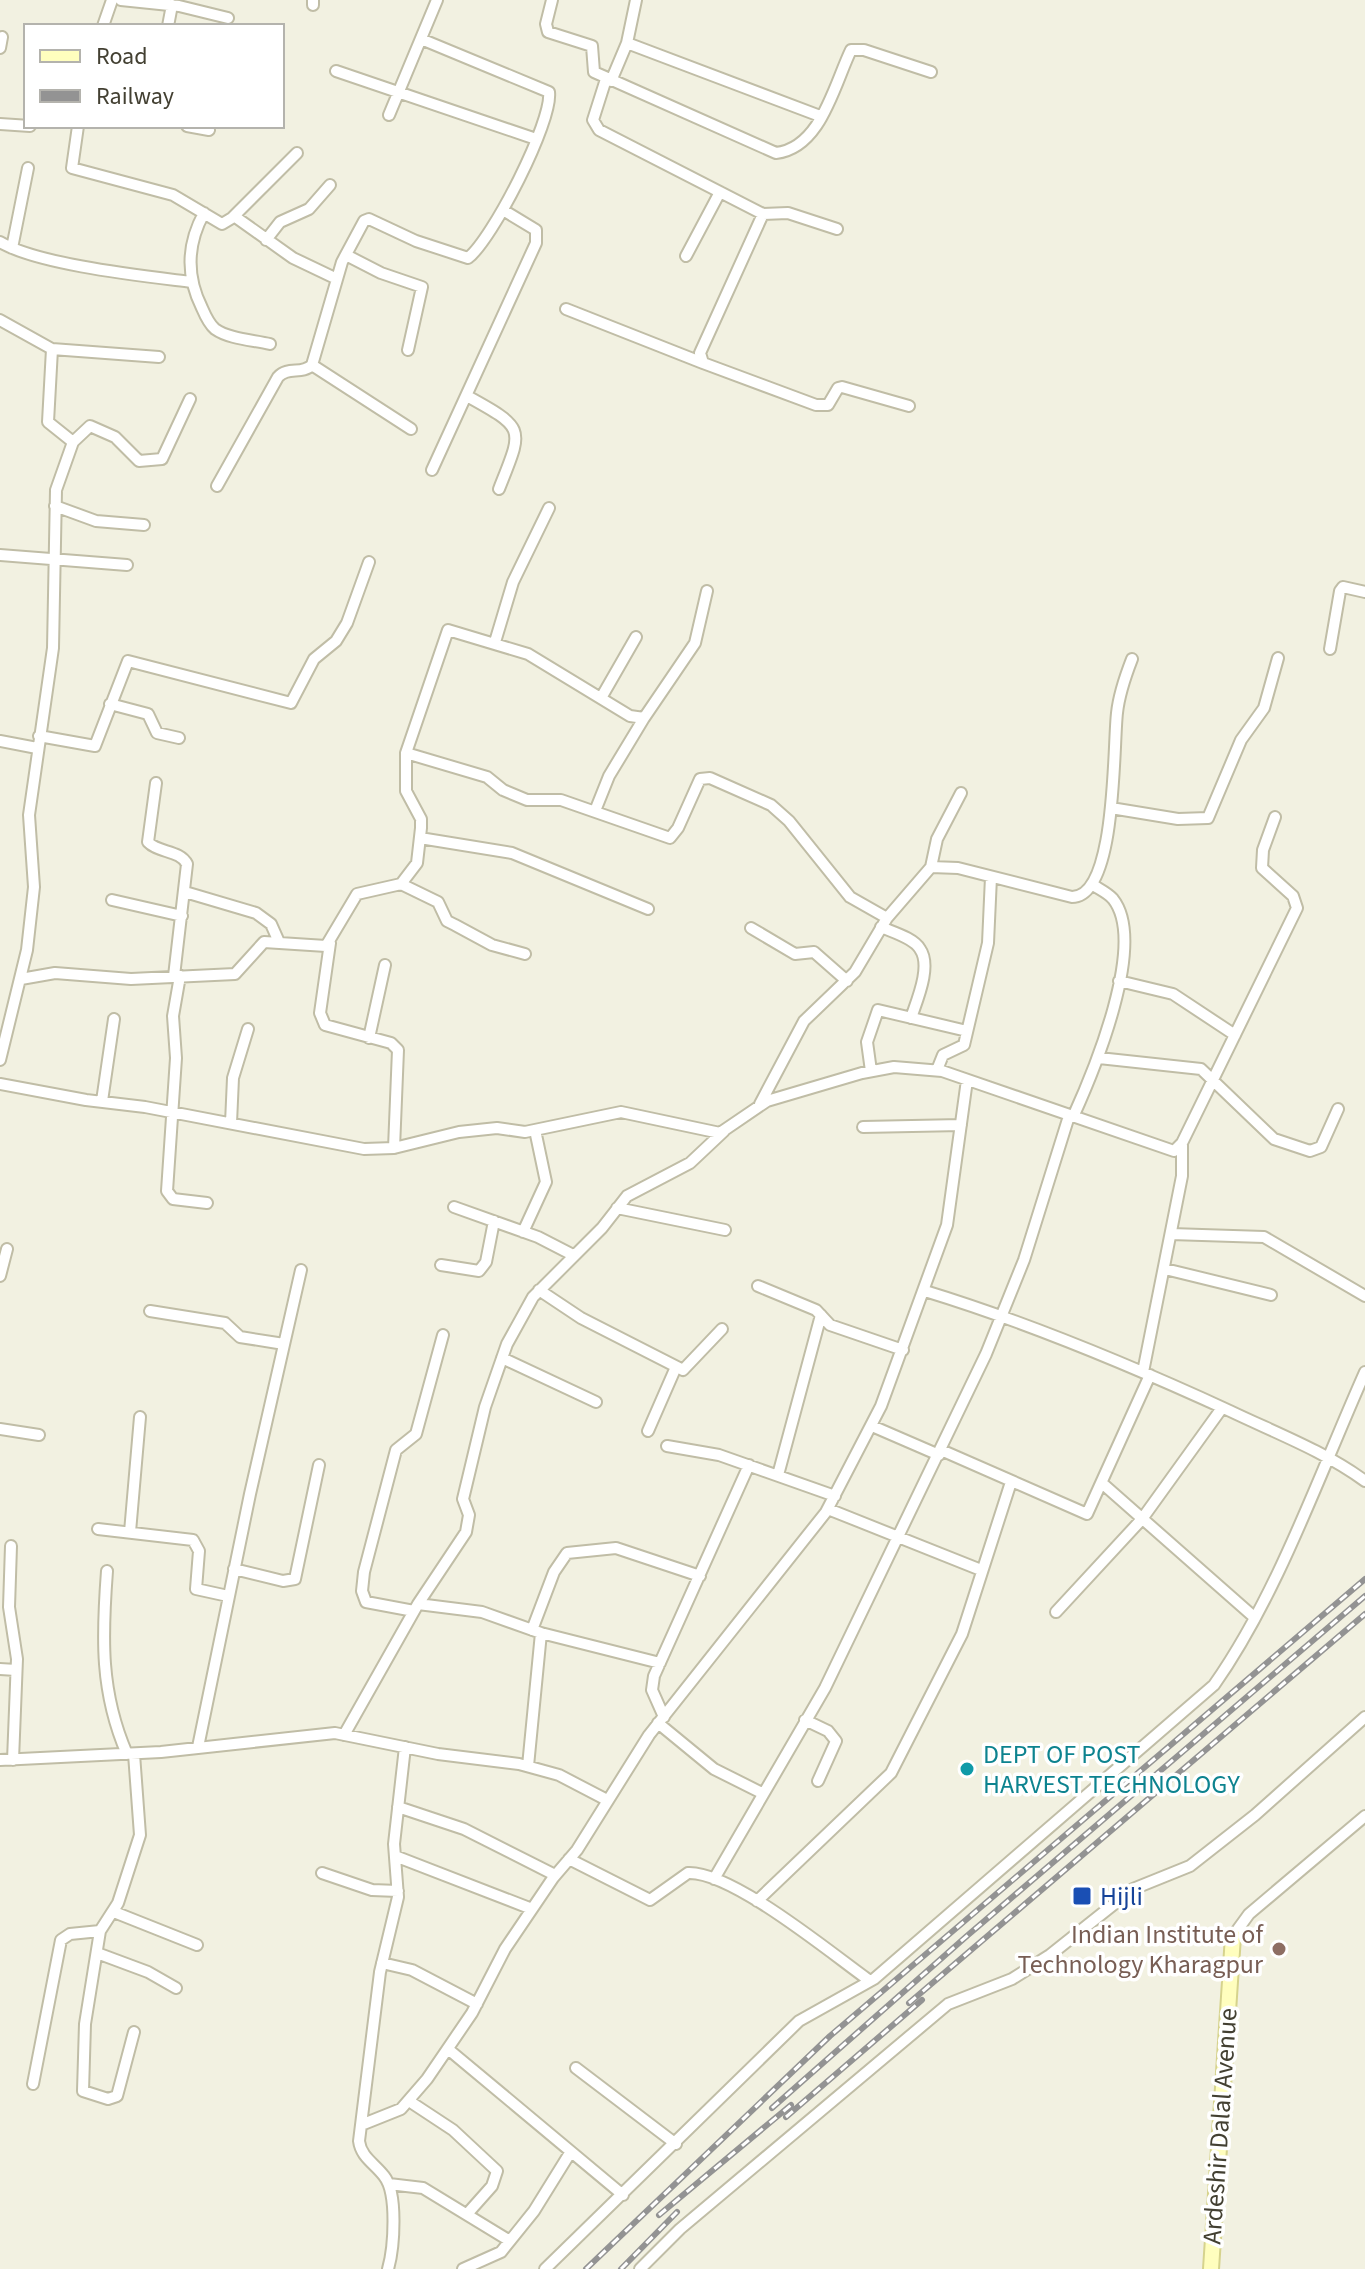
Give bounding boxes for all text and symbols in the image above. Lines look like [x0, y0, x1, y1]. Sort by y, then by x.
legend [24, 24, 284, 128]
text: Road [96, 39, 148, 74]
text: Railway [96, 79, 174, 114]
place label: DEPT OF POST HARVEST TECHNOLOGY [983, 1736, 1240, 1803]
marker: DEPT OF POST HARVEST TECHNOLOGY [958, 1760, 976, 1778]
place label: Hijli [1100, 1878, 1143, 1915]
marker: Hijli [1071, 1885, 1093, 1907]
place label: Indian Institute of Technology Kharagpur [1017, 1916, 1264, 1983]
marker: Indian Institute of Technology Kharagpur [1270, 1940, 1288, 1958]
street label: Ardeshir Dalal Avenue [1193, 2007, 1247, 2245]

